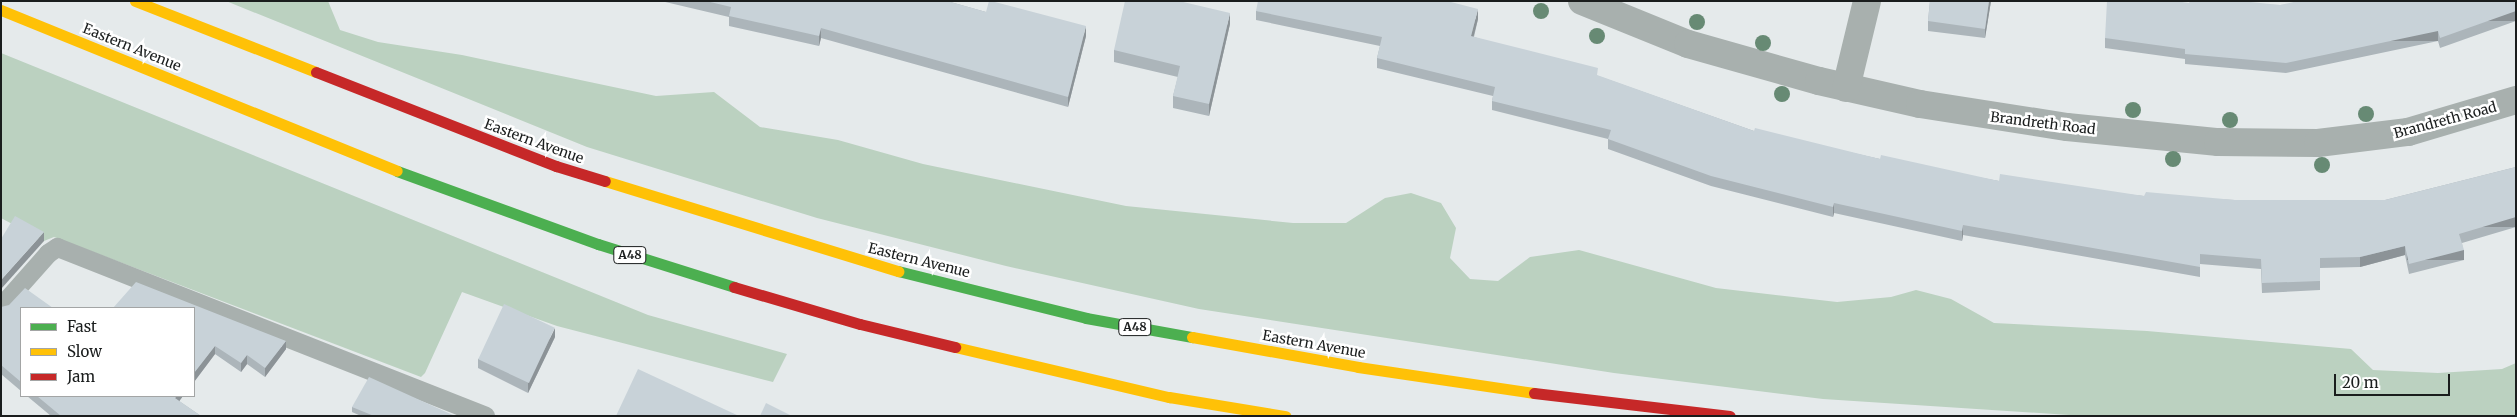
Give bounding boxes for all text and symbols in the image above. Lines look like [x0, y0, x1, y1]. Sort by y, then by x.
street label: Eastern Avenue [80, 20, 184, 74]
street label: Brandreth Road [2392, 98, 2498, 142]
street label: Brandreth Road [1989, 108, 2097, 138]
street label: Eastern Avenue [482, 115, 586, 167]
street label: Eastern Avenue [866, 239, 972, 281]
road number: A48 [612, 246, 648, 264]
legend [20, 307, 195, 397]
text: Fast [67, 317, 97, 336]
road number: A48 [1118, 318, 1152, 337]
street label: Eastern Avenue [1261, 327, 1367, 361]
text: Slow [67, 342, 102, 361]
scale bar [2337, 364, 2453, 396]
text: Jam [67, 367, 95, 386]
text: 20 m [2342, 373, 2379, 392]

